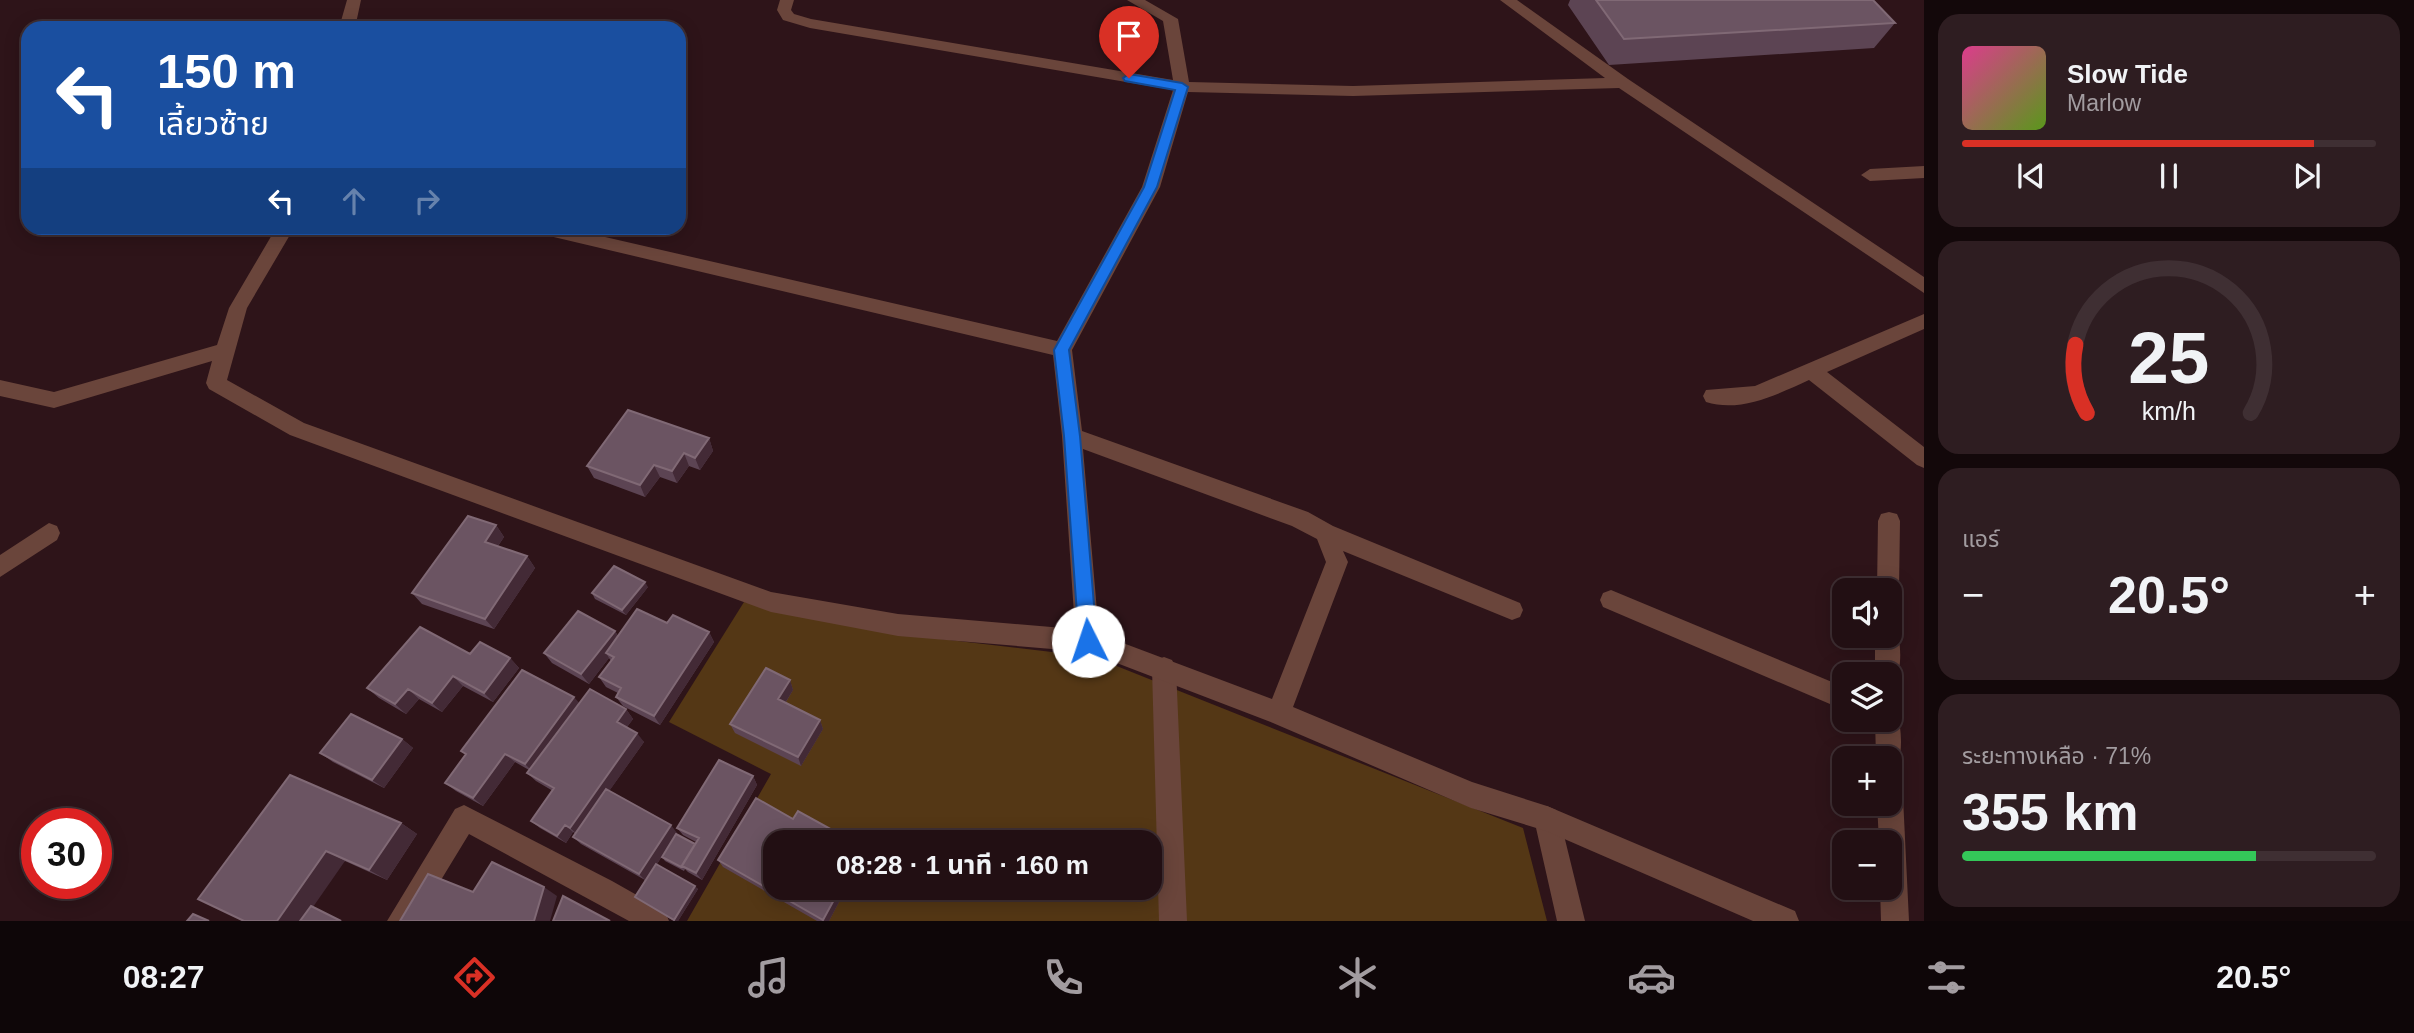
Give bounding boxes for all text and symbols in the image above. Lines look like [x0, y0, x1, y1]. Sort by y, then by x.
pin [1099, 6, 1159, 78]
icon: arrive [1110, 17, 1148, 55]
text: 150 m [157, 44, 296, 98]
icon: left [42, 49, 133, 140]
text: Slow Tide [2067, 59, 2188, 89]
text: Marlow [2067, 90, 2141, 116]
text: เลี้ยวซ้าย [157, 106, 269, 142]
icon: previous [2012, 157, 2050, 195]
icon: pause [2150, 157, 2188, 195]
icon: next [2288, 157, 2326, 195]
icon: left [262, 182, 300, 220]
icon: ahead [335, 182, 373, 220]
icon: right [408, 182, 446, 220]
text: 25 [2129, 318, 2209, 399]
text: km/h [2142, 397, 2196, 425]
text: แอร์ [1962, 526, 1999, 552]
text: 20.5° [2108, 566, 2230, 624]
text: − [1962, 574, 1984, 616]
text: + [2354, 574, 2376, 616]
map controls [1832, 578, 1902, 900]
button: sound [1832, 578, 1902, 648]
position arrow [1051, 604, 1125, 678]
button: layers [1832, 662, 1902, 732]
text: ระยะทางเหลือ · 71% [1962, 743, 2151, 769]
button: + [1832, 746, 1902, 816]
text: 355 km [1962, 783, 2138, 841]
speed limit sign: 30 [21, 808, 112, 899]
button: − [1832, 830, 1902, 900]
text: 08:28 · 1 นาที · 160 m [836, 850, 1089, 880]
icon: directions [450, 953, 499, 1002]
icon: music [744, 953, 793, 1002]
icon: phone [1039, 953, 1088, 1002]
icon: climate [1333, 953, 1382, 1002]
icon: car [1627, 953, 1676, 1002]
icon: filters [1922, 953, 1971, 1002]
text: 08:27 [123, 959, 205, 995]
text: 20.5° [2216, 959, 2291, 995]

